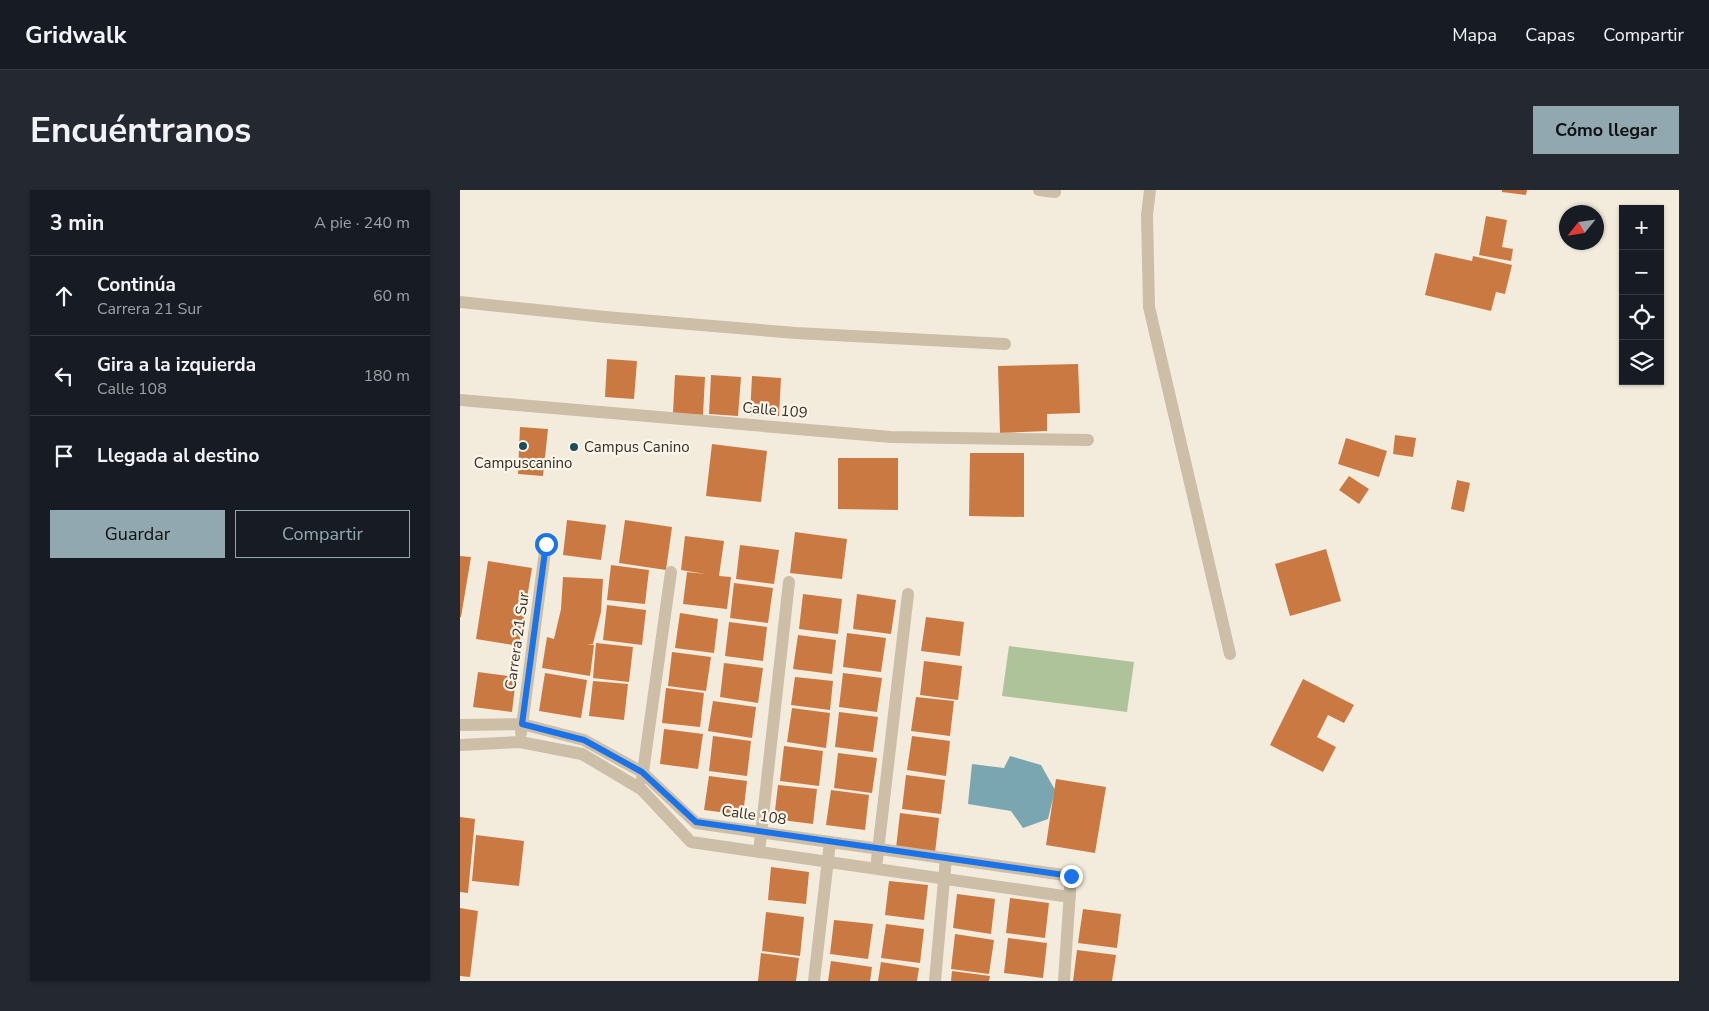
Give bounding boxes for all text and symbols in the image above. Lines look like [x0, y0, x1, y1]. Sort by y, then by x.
text: Gridwalk [25, 19, 126, 51]
text: Mapa [1452, 23, 1497, 47]
text: Capas [1525, 23, 1575, 47]
text: Compartir [1603, 23, 1684, 47]
button: Cómo llegar [1533, 106, 1679, 154]
text: Encuéntranos [30, 107, 251, 154]
north arrow [1559, 205, 1604, 250]
map controls [1619, 205, 1664, 385]
button: + [1619, 205, 1664, 250]
text: 3 min [50, 209, 104, 237]
text: A pie · 240 m [314, 212, 410, 234]
button: − [1619, 250, 1664, 295]
text: Continúa [97, 272, 176, 298]
icon: ahead [50, 282, 78, 310]
text: 60 m [373, 285, 410, 307]
button: locate [1619, 295, 1664, 340]
text: Carrera 21 Sur [97, 298, 202, 320]
button: layers [1619, 340, 1664, 385]
text: Gira a la izquierda [97, 352, 256, 378]
icon: left [50, 362, 78, 390]
text: 180 m [363, 365, 410, 387]
text: Calle 108 [97, 378, 167, 400]
street label: Calle 109 [742, 397, 808, 423]
place label: Campus Canino [584, 437, 690, 457]
marker: Campuscanino [517, 440, 529, 452]
marker: Campus Canino [568, 441, 580, 453]
icon: arrive [50, 442, 78, 470]
text: Llegada al destino [97, 443, 259, 469]
place label: Campuscanino [474, 453, 572, 473]
button: Guardar [50, 510, 225, 558]
button: Compartir [235, 510, 410, 558]
route start [535, 533, 558, 556]
street label: Carrera 21 Sur [500, 590, 534, 691]
street label: Calle 108 [720, 801, 788, 829]
route end [1060, 865, 1083, 888]

